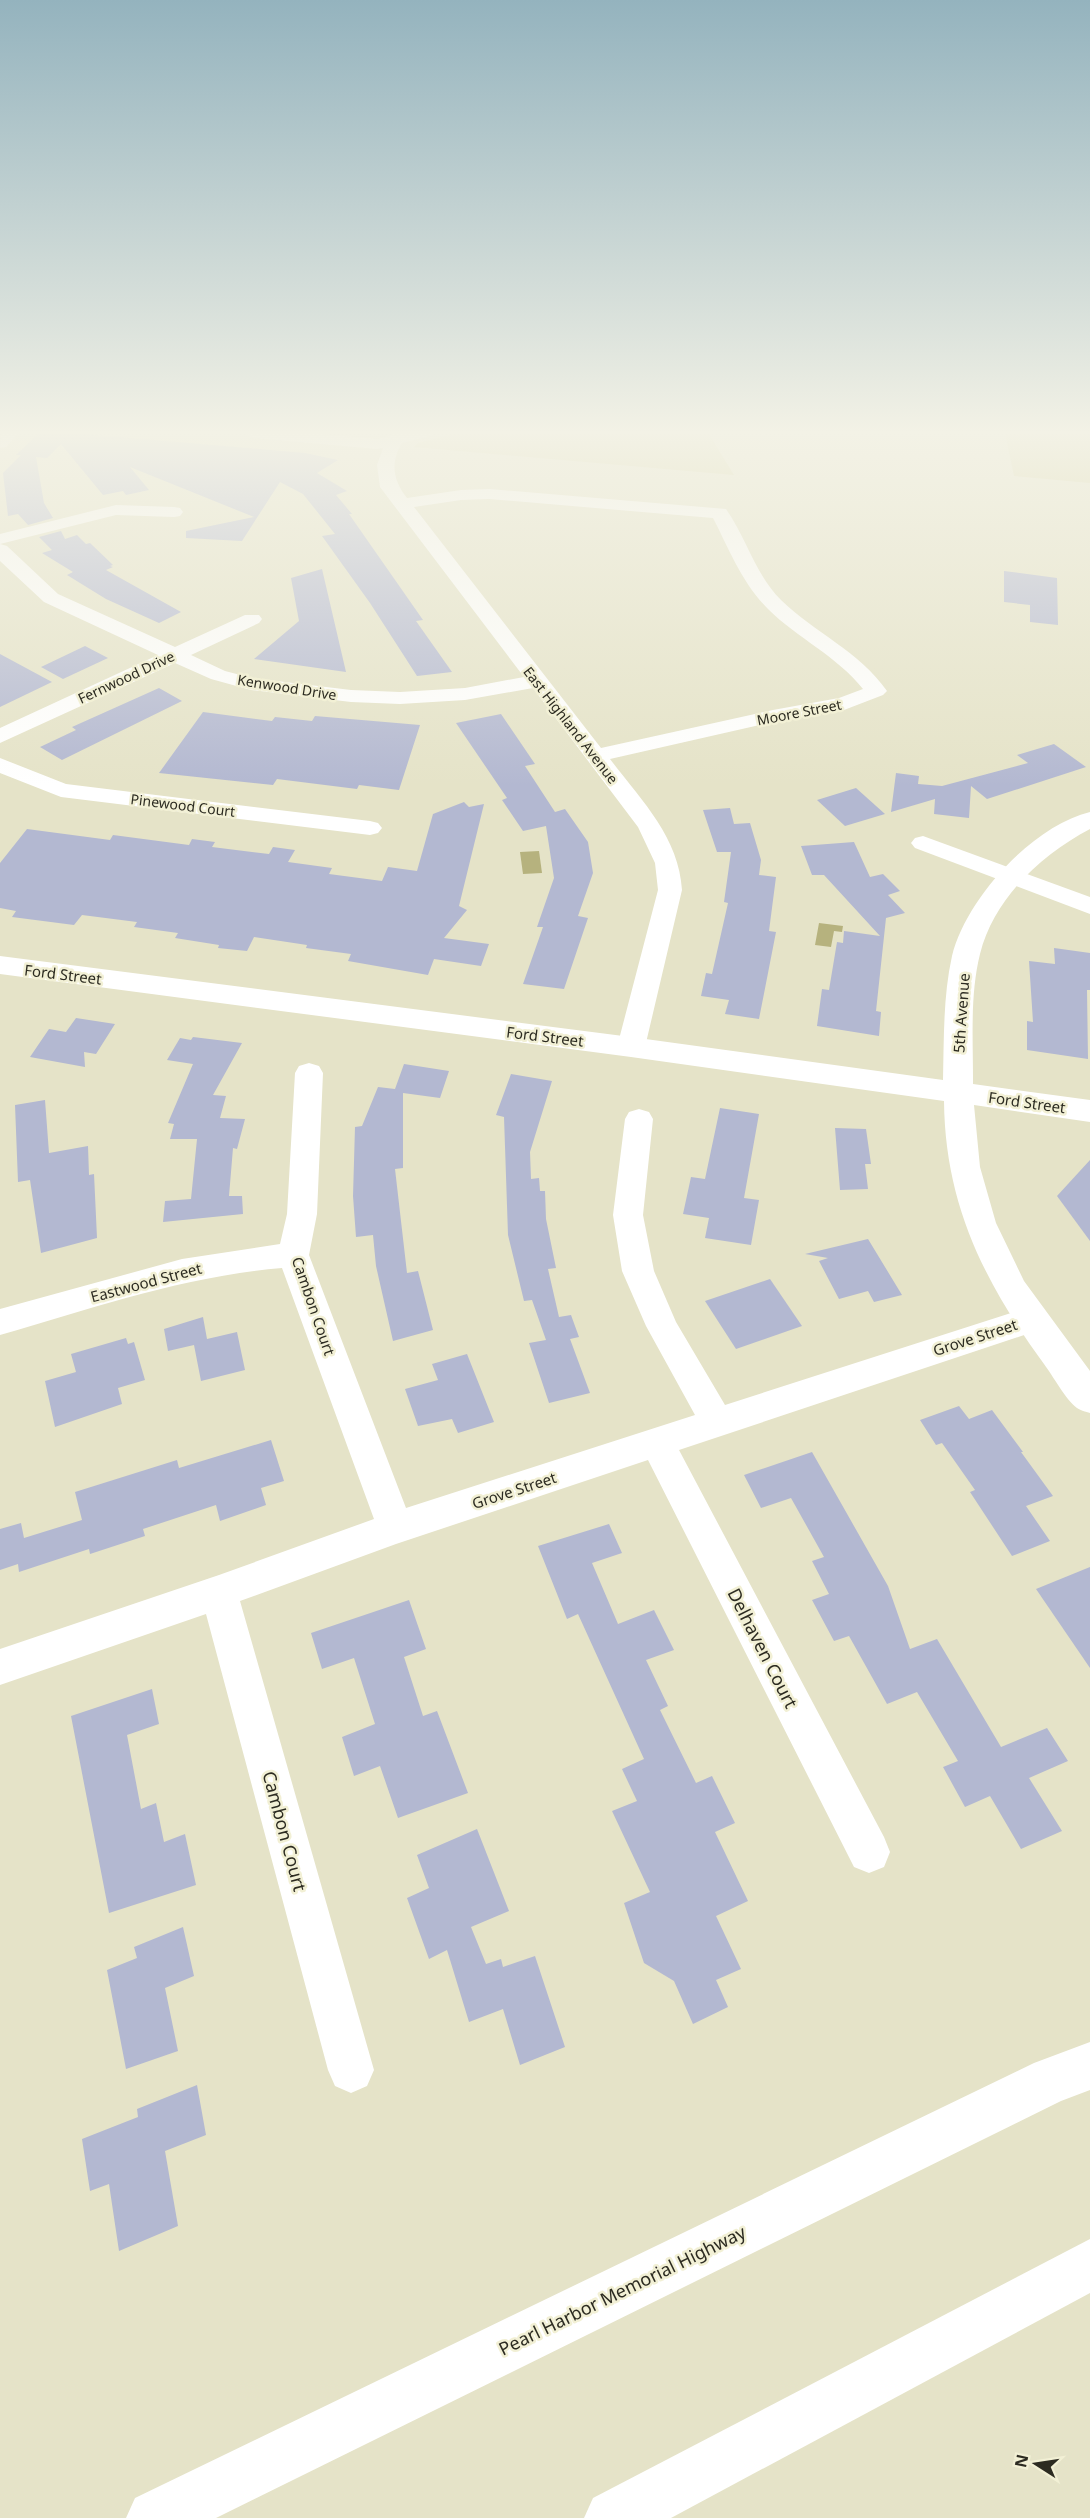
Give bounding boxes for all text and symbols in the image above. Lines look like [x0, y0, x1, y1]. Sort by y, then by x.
street label: Fernwood Drive [75, 646, 177, 708]
street label: East Highland Avenue [519, 662, 623, 788]
street label: Kenwood Drive [236, 670, 338, 704]
street label: Moore Street [755, 694, 843, 730]
street label: Pinewood Court [130, 789, 236, 821]
street label: Ford Street [23, 959, 103, 989]
street label: 5th Avenue [948, 972, 974, 1054]
street label: Ford Street [505, 1021, 585, 1051]
street label: Ford Street [987, 1087, 1067, 1117]
street label: Cambon Court [288, 1254, 340, 1358]
street label: Eastwood Street [88, 1257, 204, 1306]
street label: Grove Street [930, 1314, 1020, 1360]
street label: Grove Street [469, 1467, 559, 1513]
street label: Delhaven Court [722, 1584, 804, 1713]
street label: Cambon Court [257, 1768, 313, 1894]
street label: Pearl Harbor Memorial Highway [494, 2219, 750, 2360]
north arrow [1006, 2434, 1066, 2494]
text: N [1009, 2452, 1033, 2470]

